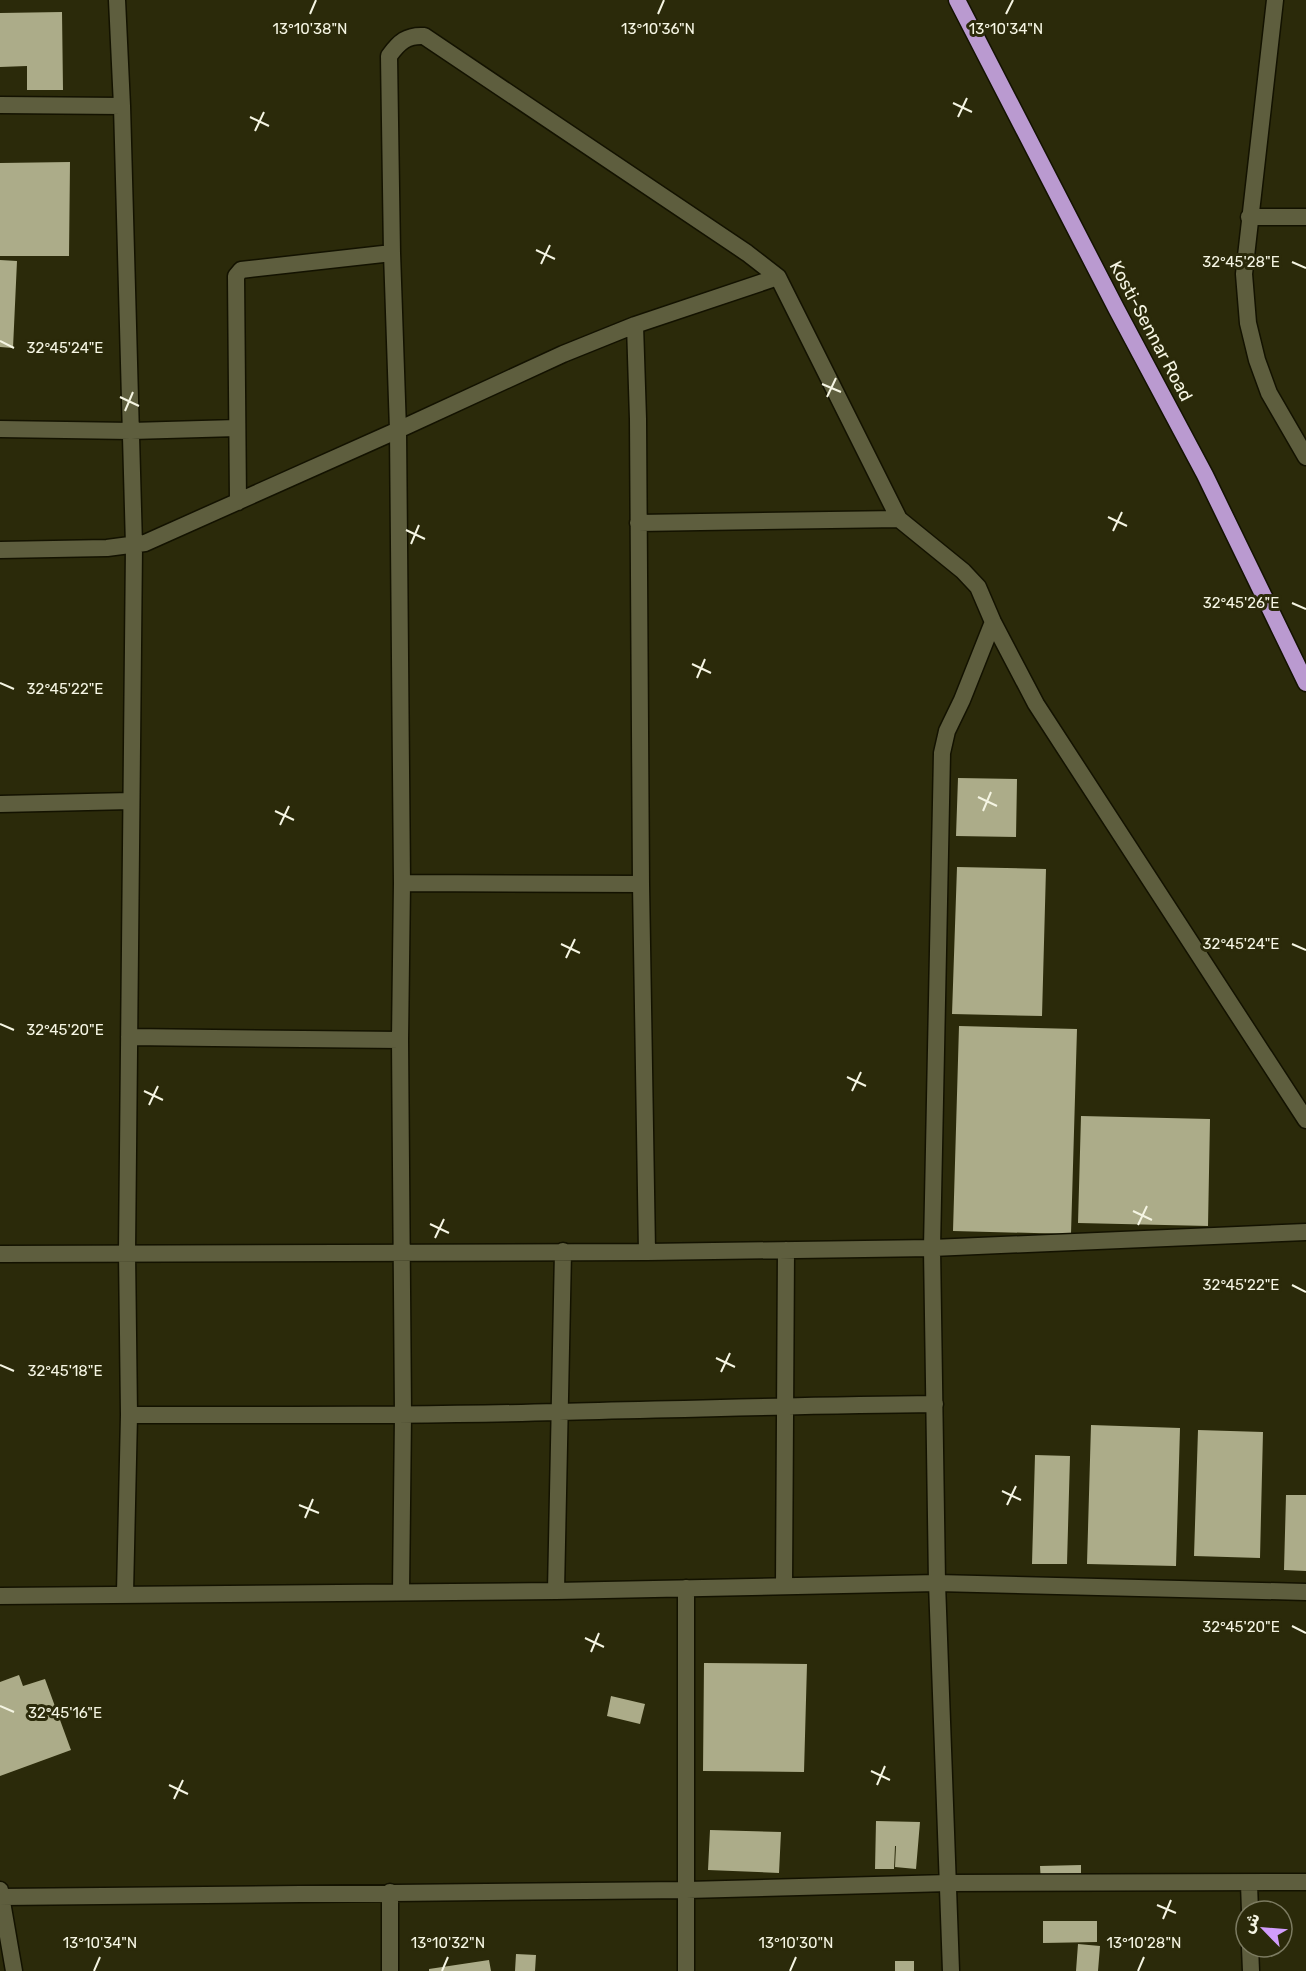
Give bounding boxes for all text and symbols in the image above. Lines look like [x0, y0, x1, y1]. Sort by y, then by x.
text: 13°10'38"N [272, 20, 348, 38]
text: 13°10'36"N [621, 20, 695, 38]
text: 13°10'34"N [969, 20, 1043, 38]
text: 32°45'28"E [1202, 253, 1280, 271]
street label: Kosti-Sennar Road [1105, 257, 1197, 405]
text: 32°45'24"E [27, 339, 103, 357]
text: 32°45'26"E [1203, 594, 1279, 612]
text: 32°45'22"E [27, 680, 103, 698]
text: 32°45'24"E [1203, 935, 1279, 953]
text: 32°45'20"E [26, 1021, 104, 1039]
text: 32°45'22"E [1203, 1276, 1279, 1294]
text: 32°45'18"E [27, 1362, 103, 1380]
text: 32°45'20"E [1202, 1618, 1280, 1636]
text: 32°45'16"E [28, 1704, 102, 1722]
north arrow [1234, 1899, 1294, 1959]
text: ش [1238, 1910, 1264, 1936]
text: 13°10'34"N [63, 1934, 137, 1952]
text: 13°10'32"N [411, 1934, 485, 1952]
text: 13°10'30"N [758, 1934, 834, 1952]
text: 13°10'28"N [1107, 1934, 1181, 1952]

